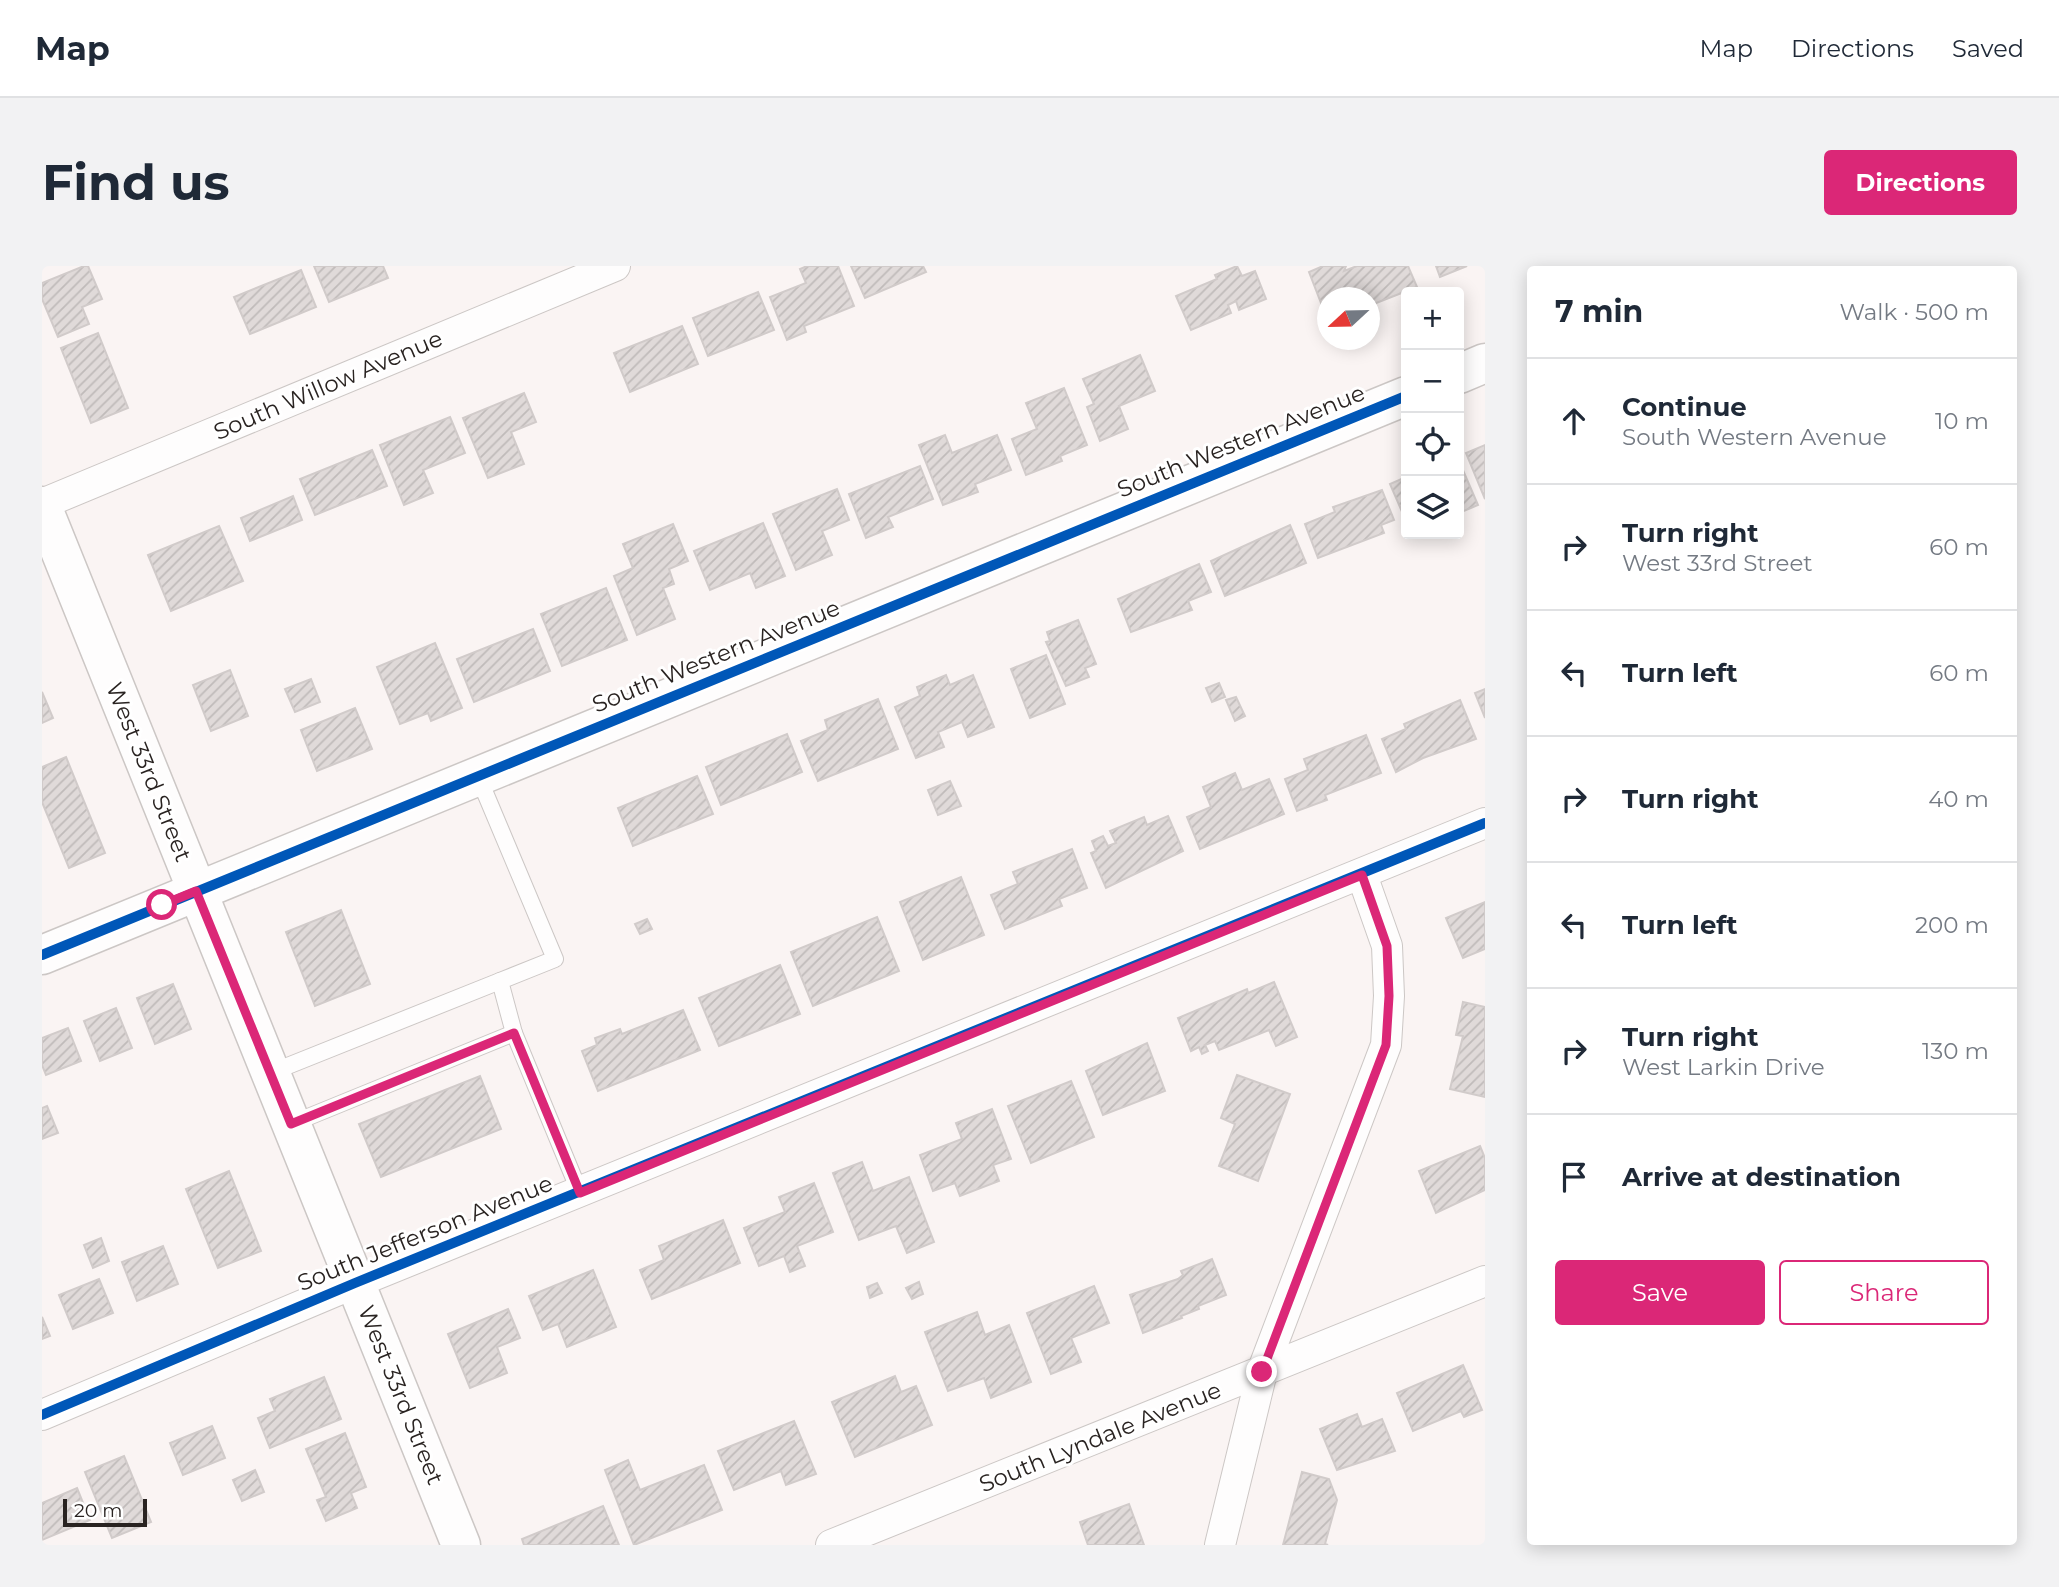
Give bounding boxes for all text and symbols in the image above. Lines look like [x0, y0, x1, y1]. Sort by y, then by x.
text: Map [35, 28, 110, 68]
text: Map [1700, 34, 1753, 63]
text: Directions [1791, 34, 1914, 63]
text: Saved [1952, 34, 2024, 63]
button: Directions [1824, 150, 2017, 215]
text: Find us [42, 153, 230, 212]
north arrow [1317, 287, 1380, 350]
map controls [1401, 287, 1464, 539]
button: + [1401, 287, 1464, 350]
text: 7 min [1555, 293, 1643, 330]
text: Walk · 500 m [1839, 298, 1989, 326]
street label: South Willow Avenue [209, 324, 447, 446]
button: − [1401, 350, 1464, 413]
street label: South Western Avenue [1113, 378, 1369, 504]
text: Continue [1622, 391, 1747, 423]
icon: ahead [1555, 402, 1593, 440]
text: 10 m [1935, 407, 1989, 435]
button: locate [1401, 413, 1464, 476]
text: South Western Avenue [1622, 423, 1887, 451]
button: layers [1401, 476, 1464, 539]
text: Turn right [1622, 517, 1758, 549]
icon: right [1555, 528, 1593, 566]
text: 60 m [1929, 533, 1989, 561]
text: West 33rd Street [1622, 549, 1813, 577]
street label: South Western Avenue [588, 593, 844, 719]
icon: left [1555, 654, 1593, 692]
text: Turn left [1622, 657, 1738, 689]
text: 60 m [1929, 659, 1989, 687]
street label: West 33rd Street [100, 678, 198, 866]
icon: right [1555, 780, 1593, 818]
text: Turn right [1622, 783, 1758, 815]
text: 40 m [1928, 785, 1989, 813]
route start [146, 889, 177, 920]
icon: left [1555, 906, 1593, 944]
text: Turn left [1622, 909, 1738, 941]
text: 200 m [1915, 911, 1989, 939]
text: Turn right [1622, 1021, 1758, 1053]
icon: right [1555, 1032, 1593, 1070]
text: 130 m [1922, 1037, 1989, 1065]
text: West Larkin Drive [1622, 1053, 1825, 1081]
icon: arrive [1555, 1158, 1593, 1196]
text: Arrive at destination [1622, 1161, 1901, 1193]
street label: South Jefferson Avenue [293, 1169, 557, 1297]
button: Save [1555, 1260, 1765, 1325]
button: Share [1779, 1260, 1989, 1325]
street label: West 33rd Street [352, 1301, 450, 1489]
route end [1246, 1356, 1277, 1387]
street label: South Lyndale Avenue [975, 1376, 1225, 1498]
scale bar [63, 1496, 147, 1528]
text: 20 m [74, 1499, 122, 1522]

